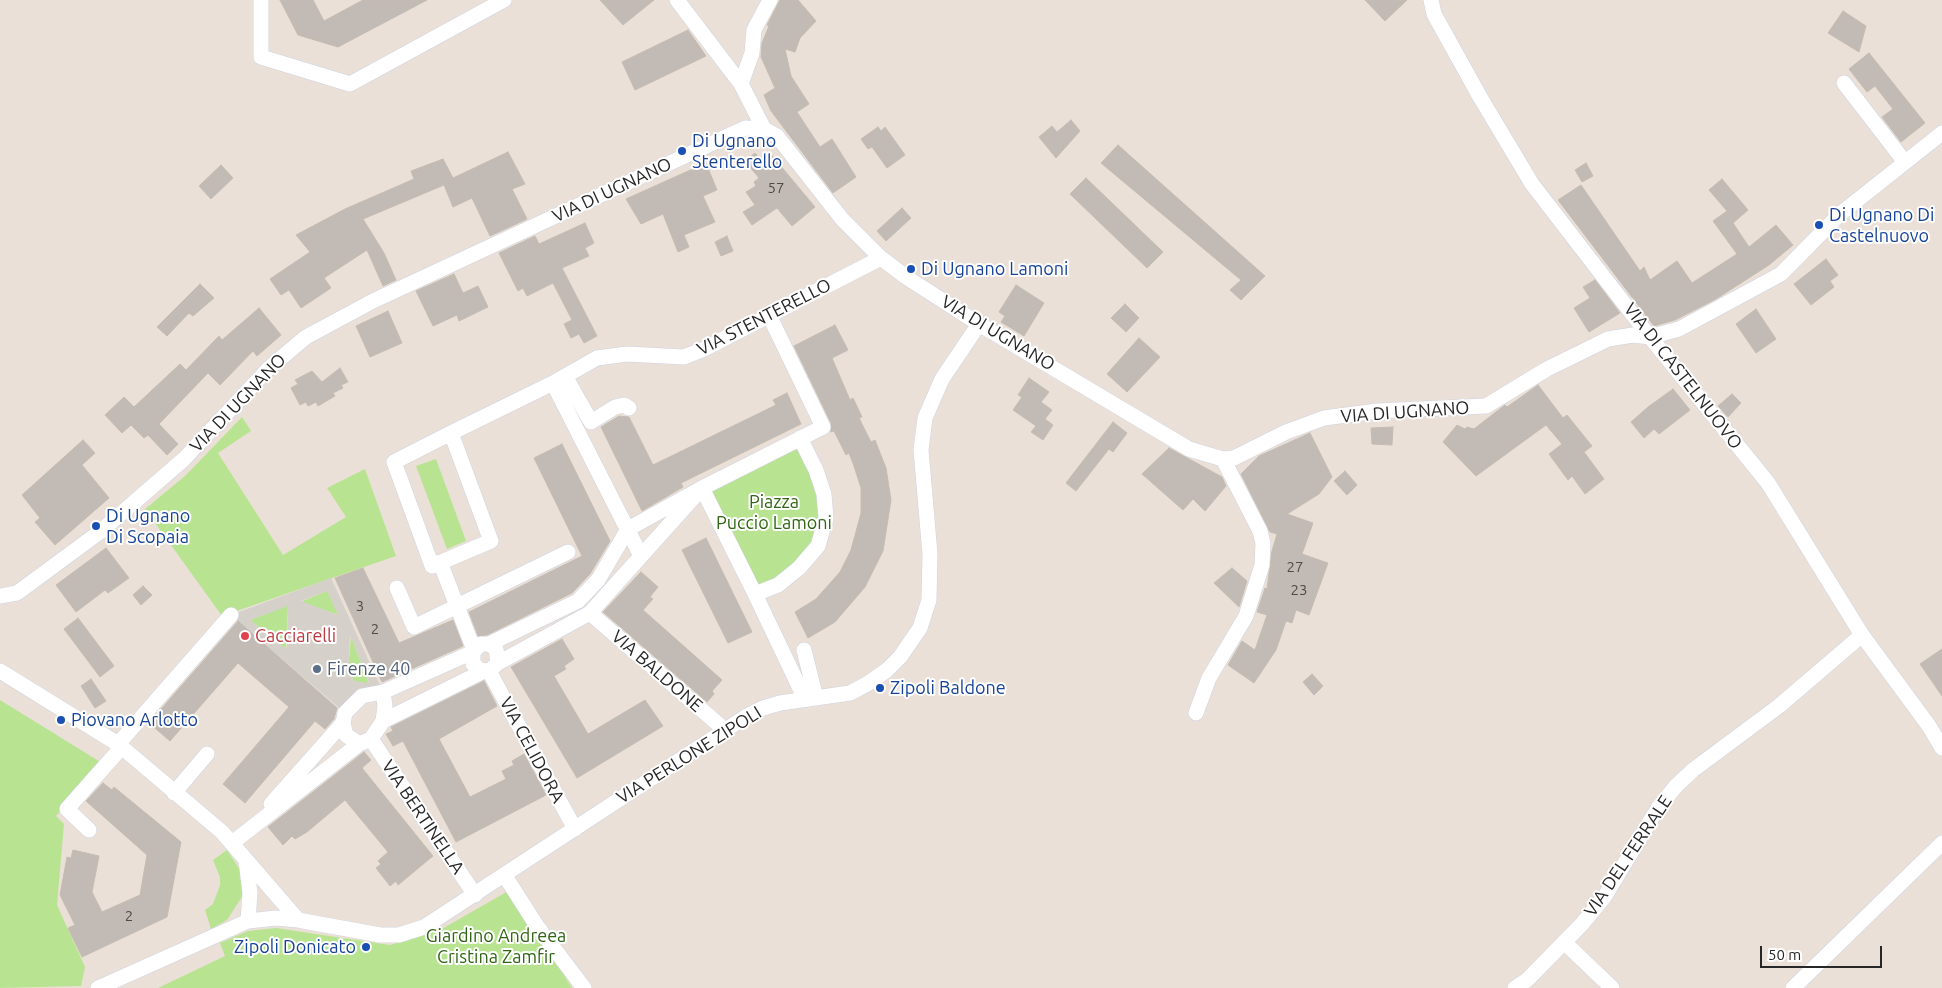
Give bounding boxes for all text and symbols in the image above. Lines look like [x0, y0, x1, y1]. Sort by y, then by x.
place label: Di Ugnano Stenterello [692, 130, 782, 172]
marker: Di Ugnano Stenterello [676, 145, 688, 157]
street label: VIA DI UGNANO [549, 153, 675, 227]
house number: 57 [768, 179, 784, 197]
place label: Di Ugnano Di Castelnuovo [1829, 204, 1934, 246]
marker: Di Ugnano Di Castelnuovo [1813, 219, 1825, 231]
place label: Di Ugnano Lamoni [921, 258, 1068, 280]
marker: Di Ugnano Lamoni [905, 263, 917, 275]
street label: VIA STENTERELLO [693, 274, 835, 360]
street label: VIA DI UGNANO [937, 291, 1059, 375]
street label: VIA DI CASTELNUOVO [1619, 299, 1747, 453]
street label: VIA DI UGNANO [185, 349, 291, 457]
street label: VIA DI UGNANO [1340, 397, 1470, 427]
park label: Piazza Puccio Lamoni [716, 491, 832, 534]
place label: Di Ugnano Di Scopaia [106, 505, 190, 548]
marker: Di Ugnano Di Scopaia [90, 520, 102, 532]
house number: 27 [1287, 558, 1303, 576]
house number: 23 [1291, 581, 1307, 599]
house number: 3 [356, 597, 364, 615]
house number: 2 [371, 620, 379, 638]
place label: Cacciarelli [255, 625, 336, 647]
street label: VIA BALDONE [607, 626, 707, 716]
marker: Cacciarelli [239, 630, 251, 642]
place label: Firenze 40 [327, 658, 410, 680]
marker: Firenze 40 [311, 663, 323, 675]
place label: Zipoli Baldone [890, 677, 1006, 699]
marker: Zipoli Baldone [874, 682, 886, 694]
street label: VIA CELIDORA [495, 693, 569, 807]
street label: VIA PERLONE ZIPOLI [613, 702, 765, 808]
place label: Piovano Arlotto [71, 709, 198, 731]
marker: Piovano Arlotto [55, 714, 67, 726]
street label: VIA BERTINELLA [377, 756, 469, 878]
street label: VIA DEL FERRALE [1579, 791, 1677, 921]
house number: 2 [125, 907, 133, 925]
park label: Giardino Andreea Cristina Zamfir [426, 925, 566, 968]
place label: Zipoli Donicato [234, 936, 356, 958]
scale bar [1762, 936, 1884, 968]
marker: Zipoli Donicato [360, 941, 372, 953]
text: 50 m [1768, 946, 1801, 963]

